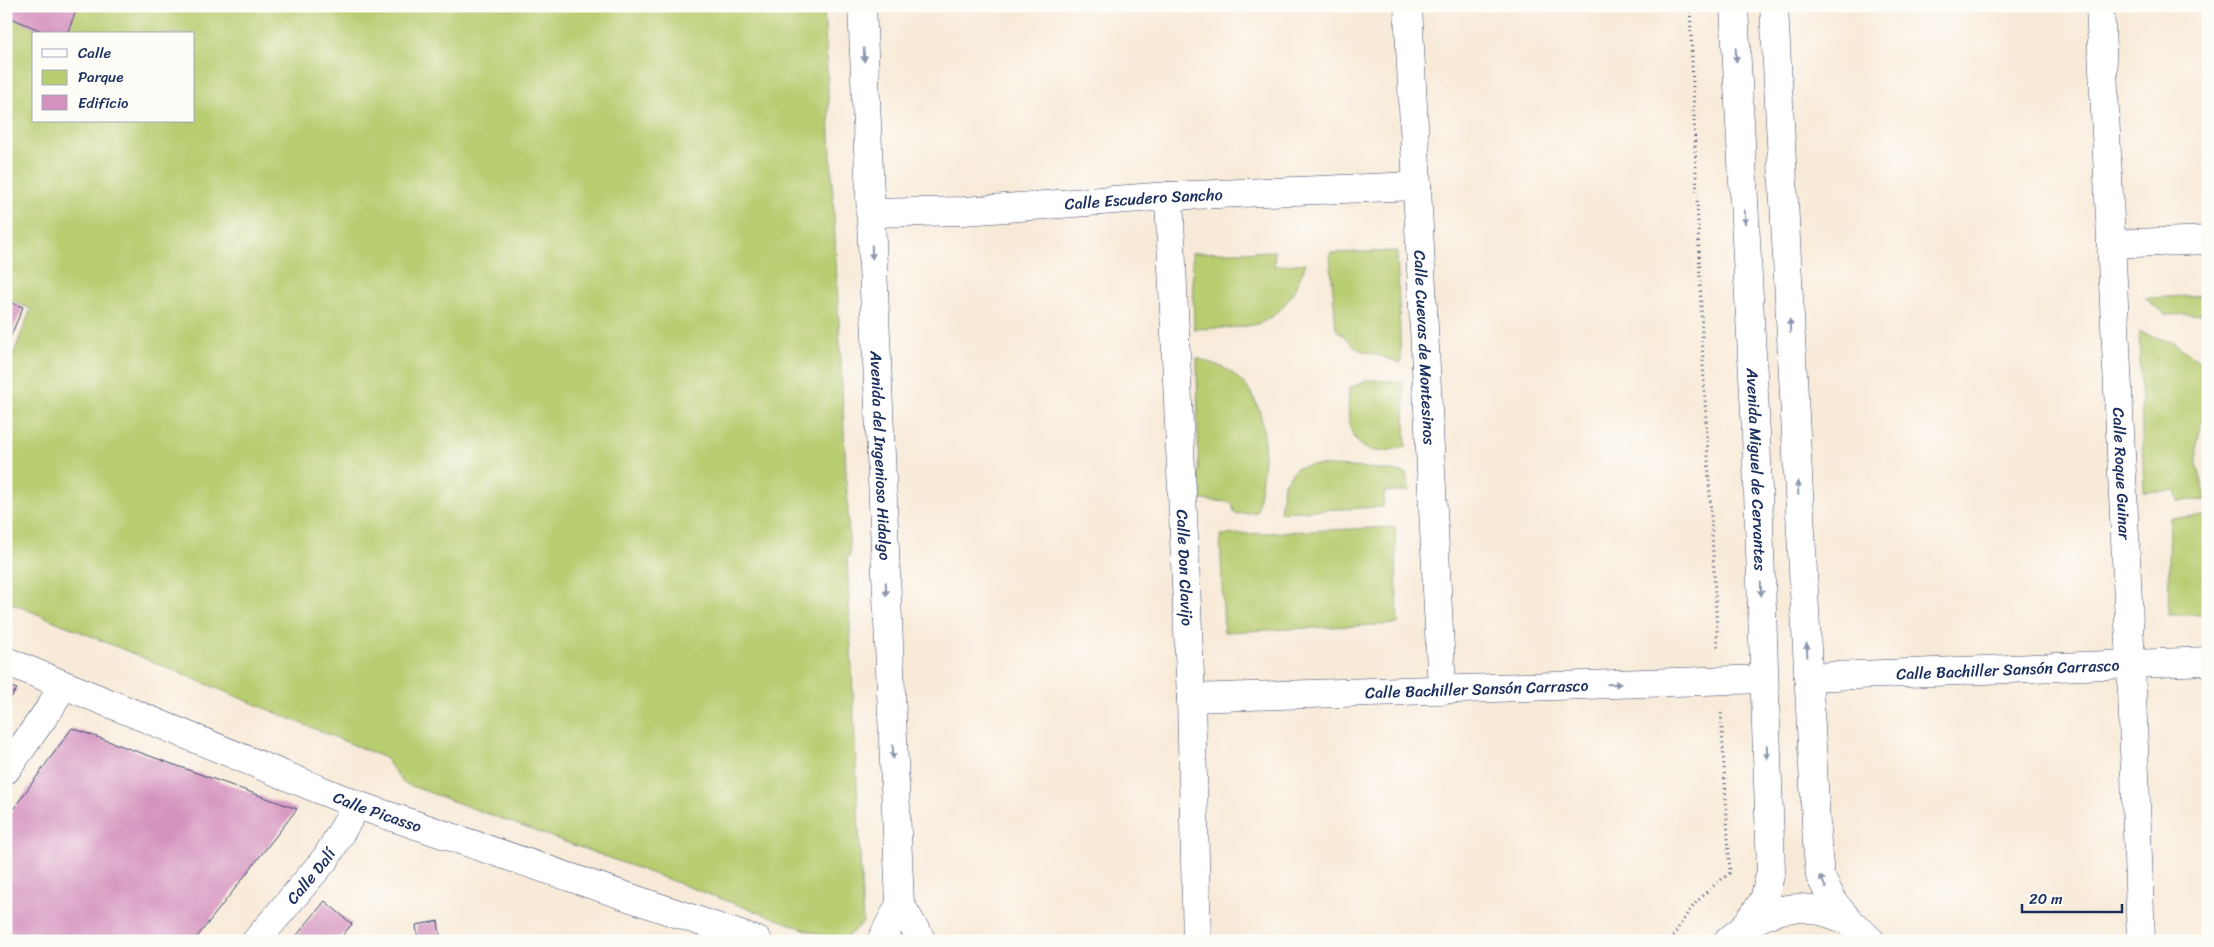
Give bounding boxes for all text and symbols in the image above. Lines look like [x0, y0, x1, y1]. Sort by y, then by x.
legend [32, 32, 195, 122]
text: Calle [78, 40, 111, 66]
one-way arrow [860, 47, 868, 63]
one-way arrow [1733, 47, 1741, 63]
text: Parque [78, 64, 123, 90]
text: Edificio [78, 90, 129, 116]
street label: Calle Escudero Sancho [1064, 180, 1223, 219]
one-way arrow [1741, 209, 1749, 225]
one-way arrow [869, 245, 877, 261]
street label: Calle Cuevas de Montesinos [1405, 250, 1444, 446]
one-way arrow [1786, 318, 1794, 334]
street label: Avenida del Ingenioso Hidalgo [862, 349, 899, 561]
street label: Avenida Miguel de Cervantes [1738, 366, 1775, 572]
street label: Calle Roque Guinar [2104, 407, 2139, 542]
one-way arrow [1794, 480, 1802, 496]
street label: Calle Don Clavijo [1168, 509, 1202, 627]
one-way arrow [883, 582, 891, 598]
one-way arrow [1758, 582, 1766, 598]
one-way arrow [1802, 642, 1810, 658]
street label: Calle Bachiller Sansón Carrasco [1896, 651, 2120, 688]
street label: Calle Bachiller Sansón Carrasco [1365, 671, 1589, 707]
one-way arrow [1606, 680, 1622, 688]
one-way arrow [890, 744, 898, 760]
one-way arrow [1763, 744, 1771, 760]
street label: Calle Picasso [329, 783, 426, 841]
street label: Calle Dalí [279, 840, 345, 911]
one-way arrow [1819, 874, 1828, 889]
scale bar [2022, 882, 2122, 914]
text: 20 m [2029, 886, 2063, 912]

